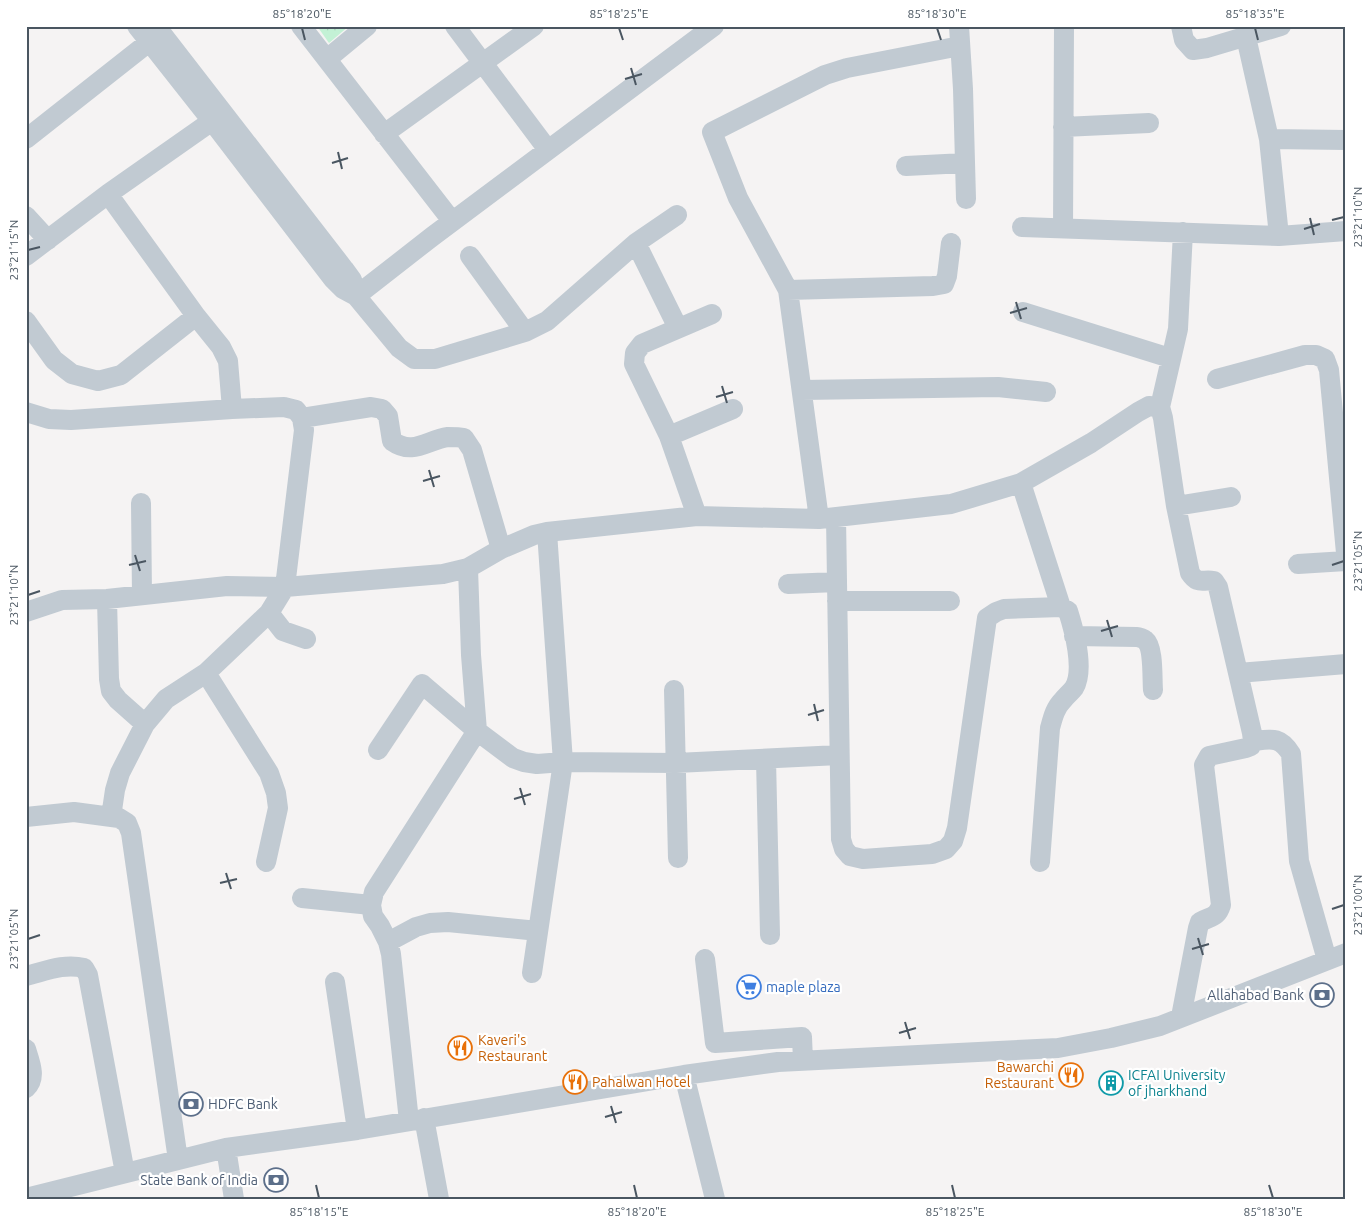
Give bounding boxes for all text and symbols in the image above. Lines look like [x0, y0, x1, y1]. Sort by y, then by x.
text: 85°18'20"E [273, 7, 332, 20]
text: 85°18'25"E [590, 7, 649, 20]
text: 85°18'30"E [908, 7, 967, 20]
text: 85°18'35"E [1226, 7, 1285, 20]
text: 23°21'10"N [1351, 187, 1364, 247]
text: 23°21'15"N [7, 220, 20, 280]
text: 23°21'05"N [1351, 531, 1364, 591]
text: 23°21'10"N [7, 565, 20, 625]
text: 23°21'00"N [1351, 875, 1364, 935]
text: 23°21'05"N [7, 909, 20, 969]
supermarket icon: maple plaza [736, 974, 762, 1000]
place label: maple plaza [766, 979, 841, 995]
bank icon: Allahabad Bank [1309, 982, 1335, 1008]
place label: Allahabad Bank [1207, 987, 1304, 1003]
place label: Kaveri's Restaurant [478, 1032, 548, 1064]
restaurant icon: Kaveri's Restaurant [447, 1035, 473, 1061]
place label: Bawarchi Restaurant [985, 1059, 1054, 1091]
restaurant icon: Bawarchi Restaurant [1058, 1062, 1084, 1088]
place label: ICFAI University of jharkhand [1128, 1067, 1226, 1099]
restaurant icon: Pahalwan Hotel [562, 1069, 588, 1095]
building icon: ICFAI University of jharkhand [1098, 1070, 1124, 1096]
place label: Pahalwan Hotel [592, 1074, 691, 1090]
bank icon: HDFC Bank [178, 1091, 204, 1117]
place label: HDFC Bank [208, 1096, 278, 1112]
bank icon: State Bank of India [263, 1167, 289, 1193]
place label: State Bank of India [140, 1172, 258, 1188]
text: 85°18'15"E [290, 1205, 349, 1218]
text: 85°18'20"E [608, 1205, 667, 1218]
text: 85°18'25"E [926, 1205, 985, 1218]
text: 85°18'30"E [1244, 1205, 1303, 1218]

